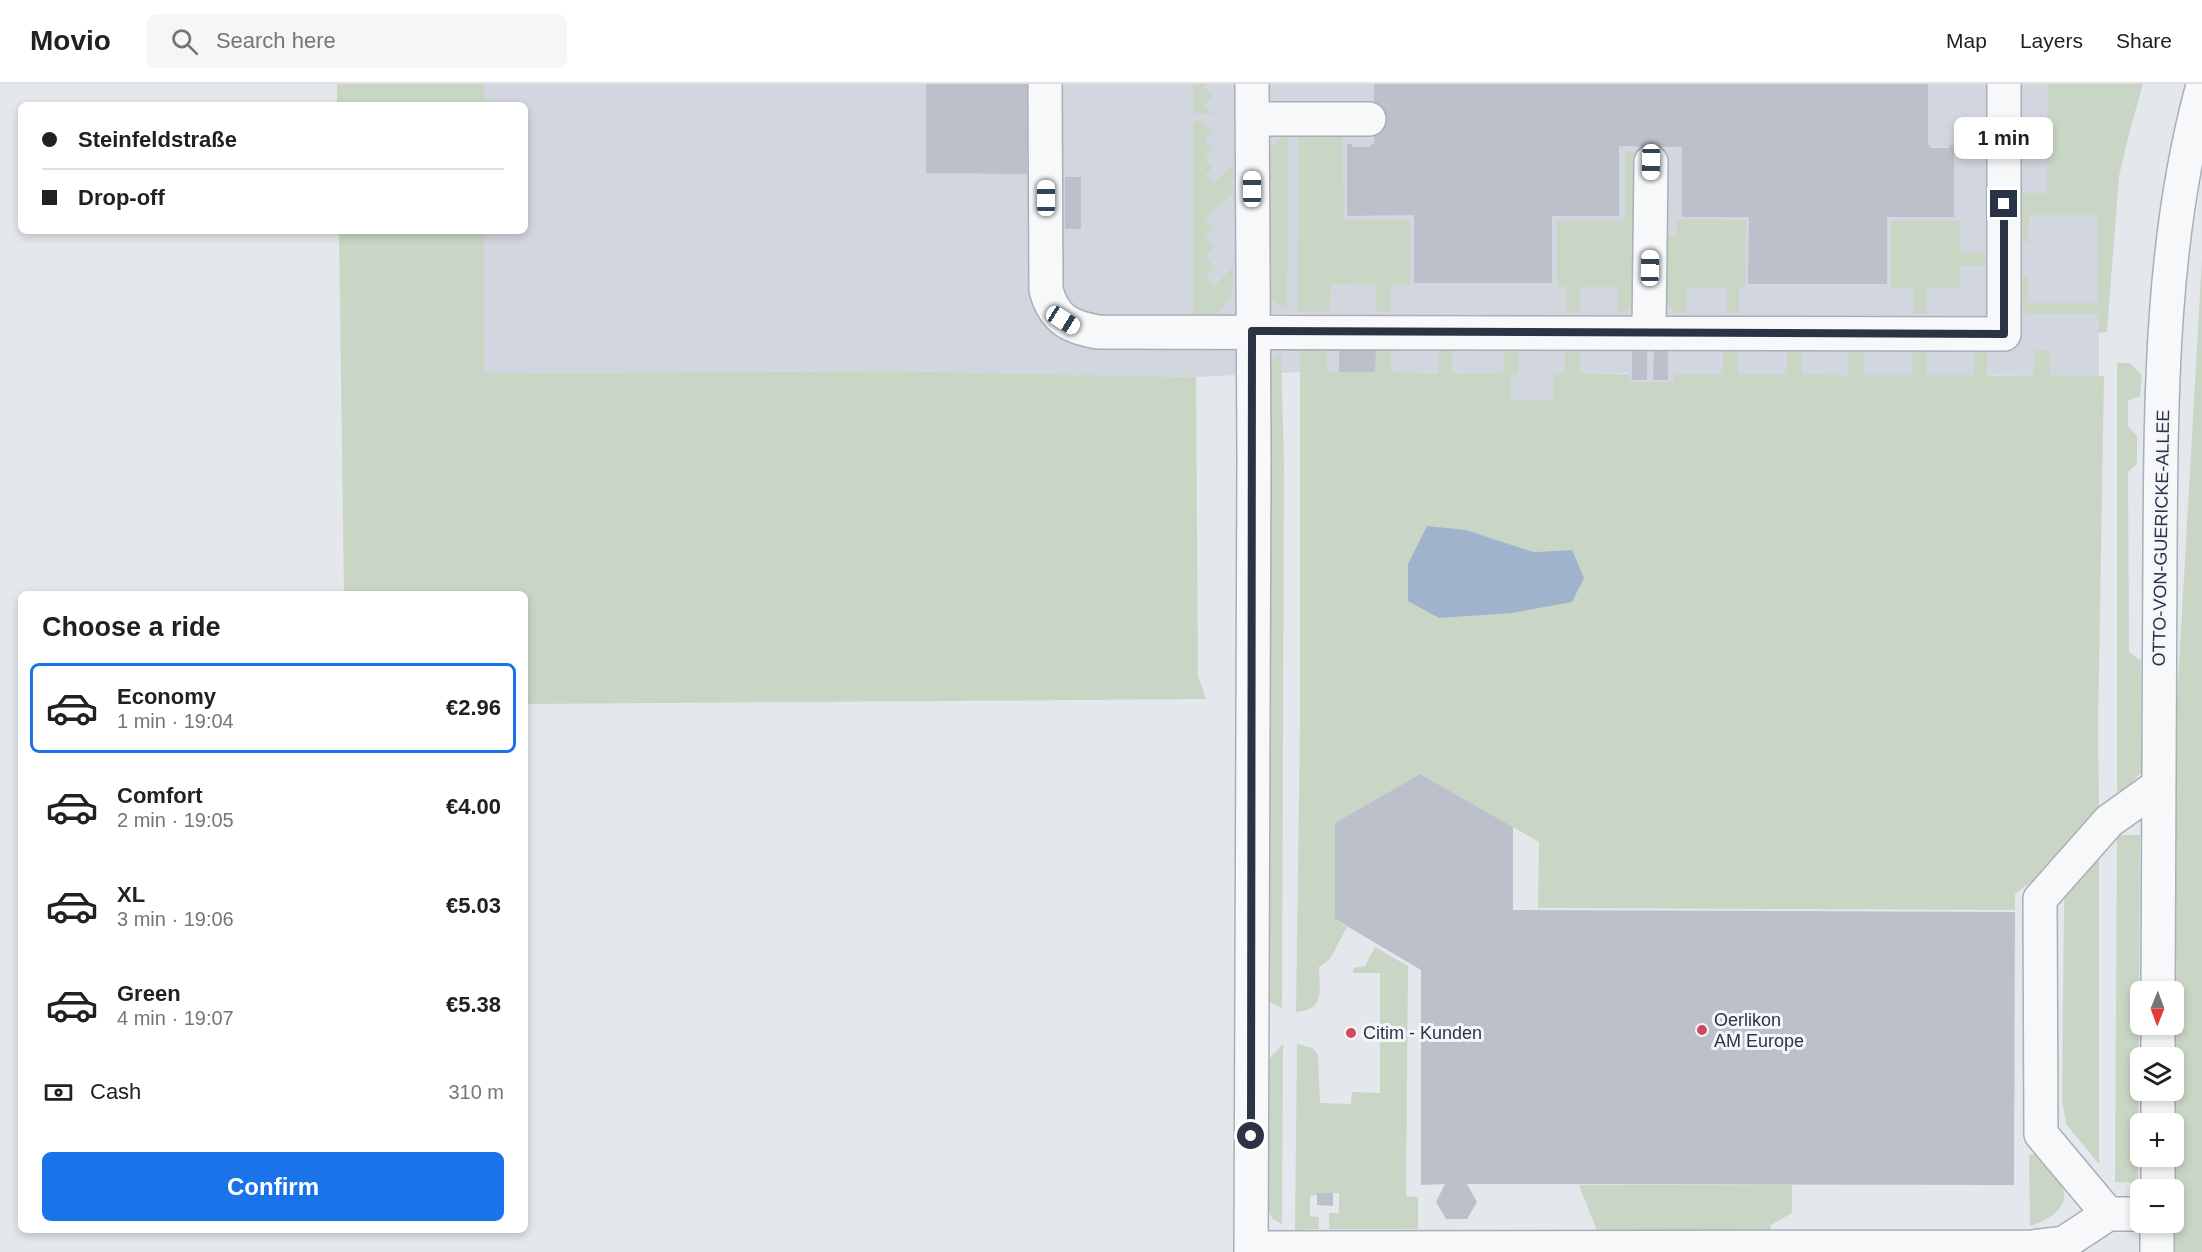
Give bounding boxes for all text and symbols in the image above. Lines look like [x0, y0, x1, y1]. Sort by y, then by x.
search box [147, 14, 567, 68]
text: Movio [30, 25, 111, 56]
icon: search [168, 25, 201, 58]
text: Search here [216, 28, 336, 53]
text: Map [1946, 29, 1987, 52]
text: Layers [2020, 29, 2083, 52]
text: Share [2116, 29, 2172, 52]
callout: 1 min [1954, 117, 2054, 159]
text: Steinfeldstraße [78, 127, 237, 152]
text: 1 min [1977, 127, 2030, 149]
car [1642, 144, 1660, 180]
car [1243, 171, 1261, 207]
car [1037, 180, 1055, 216]
text: Drop-off [78, 185, 165, 210]
route end [1990, 190, 2017, 217]
car [1641, 250, 1659, 286]
car [1043, 303, 1083, 337]
street label: OTTO-VON-GUERICKE-ALLEE [2149, 409, 2173, 667]
text: Choose a ride [42, 612, 221, 642]
icon: car [45, 681, 99, 735]
text: Economy [117, 684, 216, 709]
text: €2.96 [446, 695, 501, 720]
text: 1 min · 19:04 [117, 710, 234, 732]
icon: car [45, 780, 99, 834]
text: Comfort [117, 783, 203, 808]
text: €4.00 [446, 794, 501, 819]
text: 2 min · 19:05 [117, 809, 234, 831]
icon: car [45, 879, 99, 933]
text: XL [117, 882, 145, 907]
text: €5.03 [446, 893, 501, 918]
text: 3 min · 19:06 [117, 908, 234, 930]
icon: car [45, 978, 99, 1032]
text: Green [117, 981, 181, 1006]
north arrow [2130, 981, 2184, 1035]
map controls [2130, 981, 2184, 1233]
text: €5.38 [446, 992, 501, 1017]
text: 4 min · 19:07 [117, 1007, 234, 1029]
place label: Oerlikon AM Europe [1714, 1010, 1804, 1051]
place label: Citim - Kunden [1363, 1023, 1482, 1043]
marker: Oerlikon AM Europe [1695, 1023, 1709, 1037]
marker: Citim - Kunden [1344, 1026, 1358, 1040]
button: layers [2130, 1047, 2184, 1101]
icon: cash [42, 1076, 75, 1109]
text: Cash [90, 1079, 141, 1104]
text: 310 m [448, 1081, 504, 1103]
button: + [2130, 1113, 2184, 1167]
route start [1237, 1122, 1264, 1149]
button: Confirm [42, 1152, 504, 1221]
button: − [2130, 1179, 2184, 1233]

